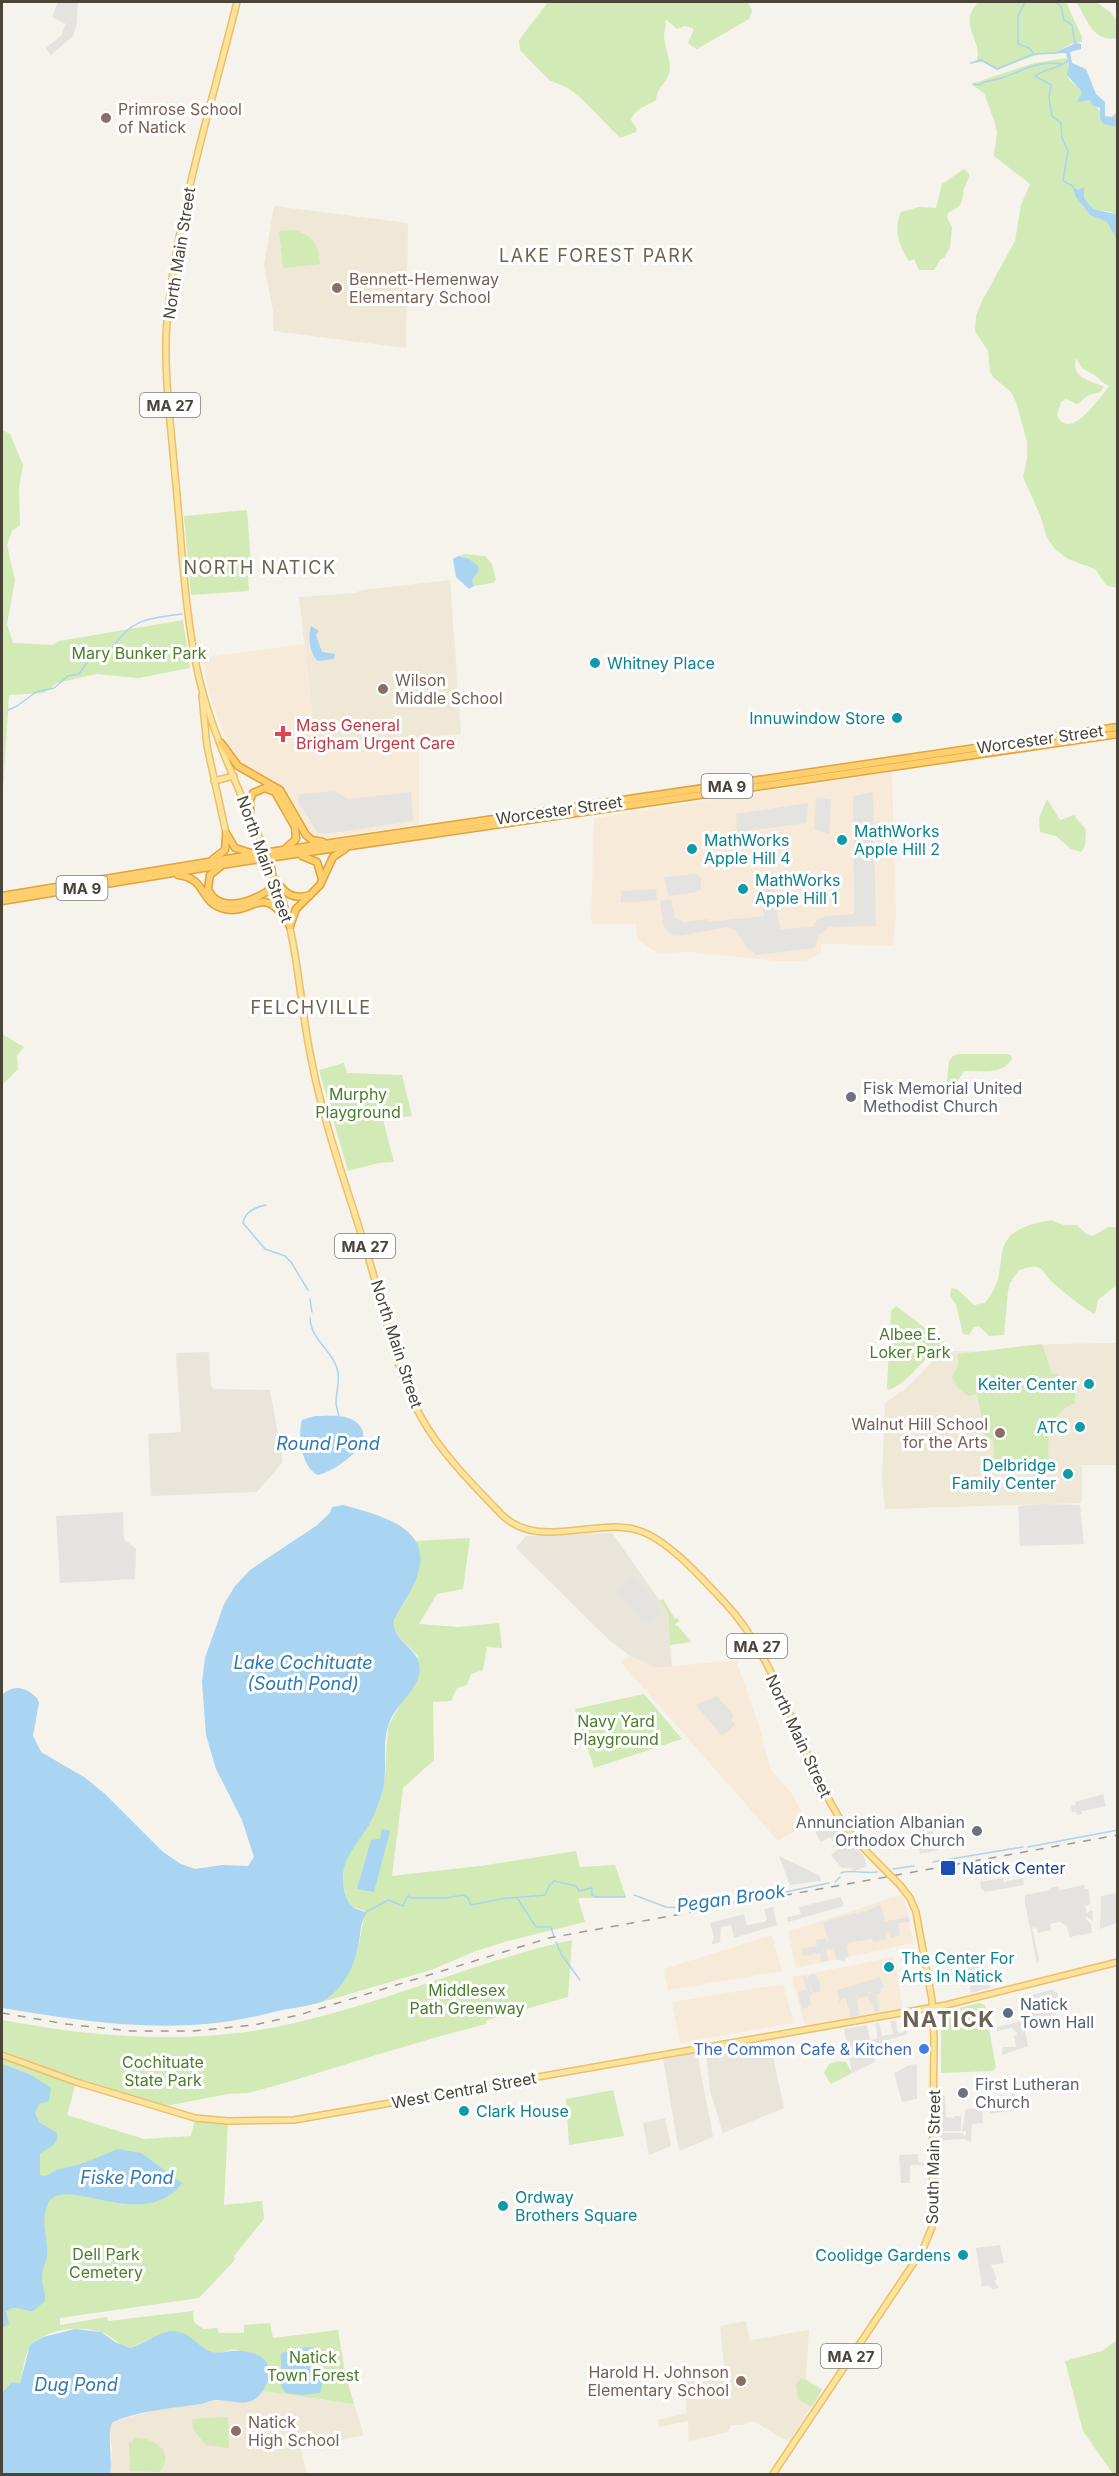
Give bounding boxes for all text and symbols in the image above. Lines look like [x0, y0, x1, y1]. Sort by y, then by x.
place label: Primrose School of Natick [118, 99, 242, 137]
marker: Primrose School of Natick [99, 111, 113, 125]
street label: North Main Street [159, 185, 199, 321]
district label: LAKE FOREST PARK [499, 245, 695, 266]
place label: Bennett-Hemenway Elementary School [349, 269, 499, 307]
marker: Bennett-Hemenway Elementary School [330, 281, 344, 295]
road number: MA 27 [140, 393, 200, 417]
district label: NORTH NATICK [183, 557, 337, 578]
park label: Mary Bunker Park [71, 643, 207, 663]
place label: Whitney Place [607, 653, 715, 673]
marker: Whitney Place [588, 656, 602, 670]
place label: Wilson Middle School [395, 670, 503, 708]
marker: Wilson Middle School [376, 682, 390, 696]
place label: Innuwindow Store [749, 708, 885, 728]
marker: Innuwindow Store [890, 711, 904, 725]
place label: Mass General Brigham Urgent Care [296, 715, 455, 753]
street label: Worcester Street [976, 720, 1104, 758]
marker: Mass General Brigham Urgent Care [274, 725, 292, 743]
road number: MA 9 [702, 774, 752, 798]
street label: Worcester Street [495, 791, 623, 829]
street label: North Main Street [233, 793, 297, 925]
place label: MathWorks Apple Hill 2 [854, 821, 940, 859]
place label: MathWorks Apple Hill 4 [704, 830, 791, 868]
marker: MathWorks Apple Hill 2 [835, 833, 849, 847]
marker: MathWorks Apple Hill 4 [685, 842, 699, 856]
place label: MathWorks Apple Hill 1 [755, 870, 840, 908]
road number: MA 9 [56, 876, 107, 900]
marker: MathWorks Apple Hill 1 [736, 882, 750, 896]
district label: FELCHVILLE [250, 997, 372, 1018]
place label: Fisk Memorial United Methodist Church [863, 1078, 1022, 1116]
park label: Murphy Playground [315, 1084, 401, 1122]
marker: Fisk Memorial United Methodist Church [844, 1090, 858, 1104]
road number: MA 27 [335, 1234, 395, 1258]
street label: North Main Street [367, 1277, 427, 1411]
park label: Albee E. Loker Park [869, 1324, 951, 1362]
place label: Keiter Center [978, 1374, 1077, 1394]
marker: Keiter Center [1082, 1377, 1096, 1391]
place label: Walnut Hill School for the Arts [852, 1414, 988, 1452]
place label: ATC [1037, 1417, 1068, 1437]
marker: ATC [1073, 1420, 1087, 1434]
marker: Walnut Hill School for the Arts [993, 1426, 1007, 1440]
water label: Round Pond [276, 1433, 380, 1454]
place label: Delbridge Family Center [952, 1455, 1056, 1493]
marker: Delbridge Family Center [1061, 1467, 1075, 1481]
road number: MA 27 [727, 1634, 787, 1658]
water label: Lake Cochituate (South Pond) [233, 1652, 373, 1694]
street label: North Main Street [762, 1671, 836, 1801]
park label: Navy Yard Playground [573, 1711, 659, 1749]
place label: Annunciation Albanian Orthodox Church [796, 1812, 965, 1850]
marker: Annunciation Albanian Orthodox Church [970, 1824, 984, 1838]
place label: Natick Center [962, 1858, 1065, 1878]
marker: Natick Center [939, 1859, 957, 1877]
water label: Pegan Brook [675, 1880, 788, 1916]
place label: The Center For Arts In Natick [901, 1948, 1014, 1986]
marker: The Center For Arts In Natick [882, 1960, 896, 1974]
park label: Middlesex Path Greenway [409, 1980, 525, 2018]
place label: Natick Town Hall [1020, 1994, 1094, 2032]
district label: NATICK [902, 2006, 996, 2032]
marker: Natick Town Hall [1001, 2006, 1015, 2020]
place label: The Common Cafe & Kitchen [693, 2039, 912, 2059]
marker: The Common Cafe & Kitchen [917, 2042, 931, 2056]
park label: Cochituate State Park [122, 2052, 204, 2090]
street label: West Central Street [390, 2067, 538, 2113]
place label: First Lutheran Church [975, 2074, 1080, 2112]
marker: First Lutheran Church [956, 2086, 970, 2100]
street label: South Main Street [922, 2089, 944, 2225]
place label: Clark House [476, 2101, 569, 2121]
marker: Clark House [457, 2104, 471, 2118]
water label: Fiske Pond [80, 2167, 174, 2188]
place label: Ordway Brothers Square [515, 2187, 637, 2225]
marker: Ordway Brothers Square [496, 2199, 510, 2213]
park label: Dell Park Cemetery [69, 2244, 143, 2282]
place label: Coolidge Gardens [815, 2245, 951, 2265]
marker: Coolidge Gardens [956, 2248, 970, 2262]
road number: MA 27 [821, 2344, 881, 2368]
park label: Natick Town Forest [267, 2347, 359, 2385]
place label: Harold H. Johnson Elementary School [587, 2362, 729, 2400]
water label: Dug Pond [34, 2374, 118, 2395]
marker: Harold H. Johnson Elementary School [734, 2374, 748, 2388]
place label: Natick High School [248, 2412, 339, 2450]
marker: Natick High School [229, 2424, 243, 2438]

